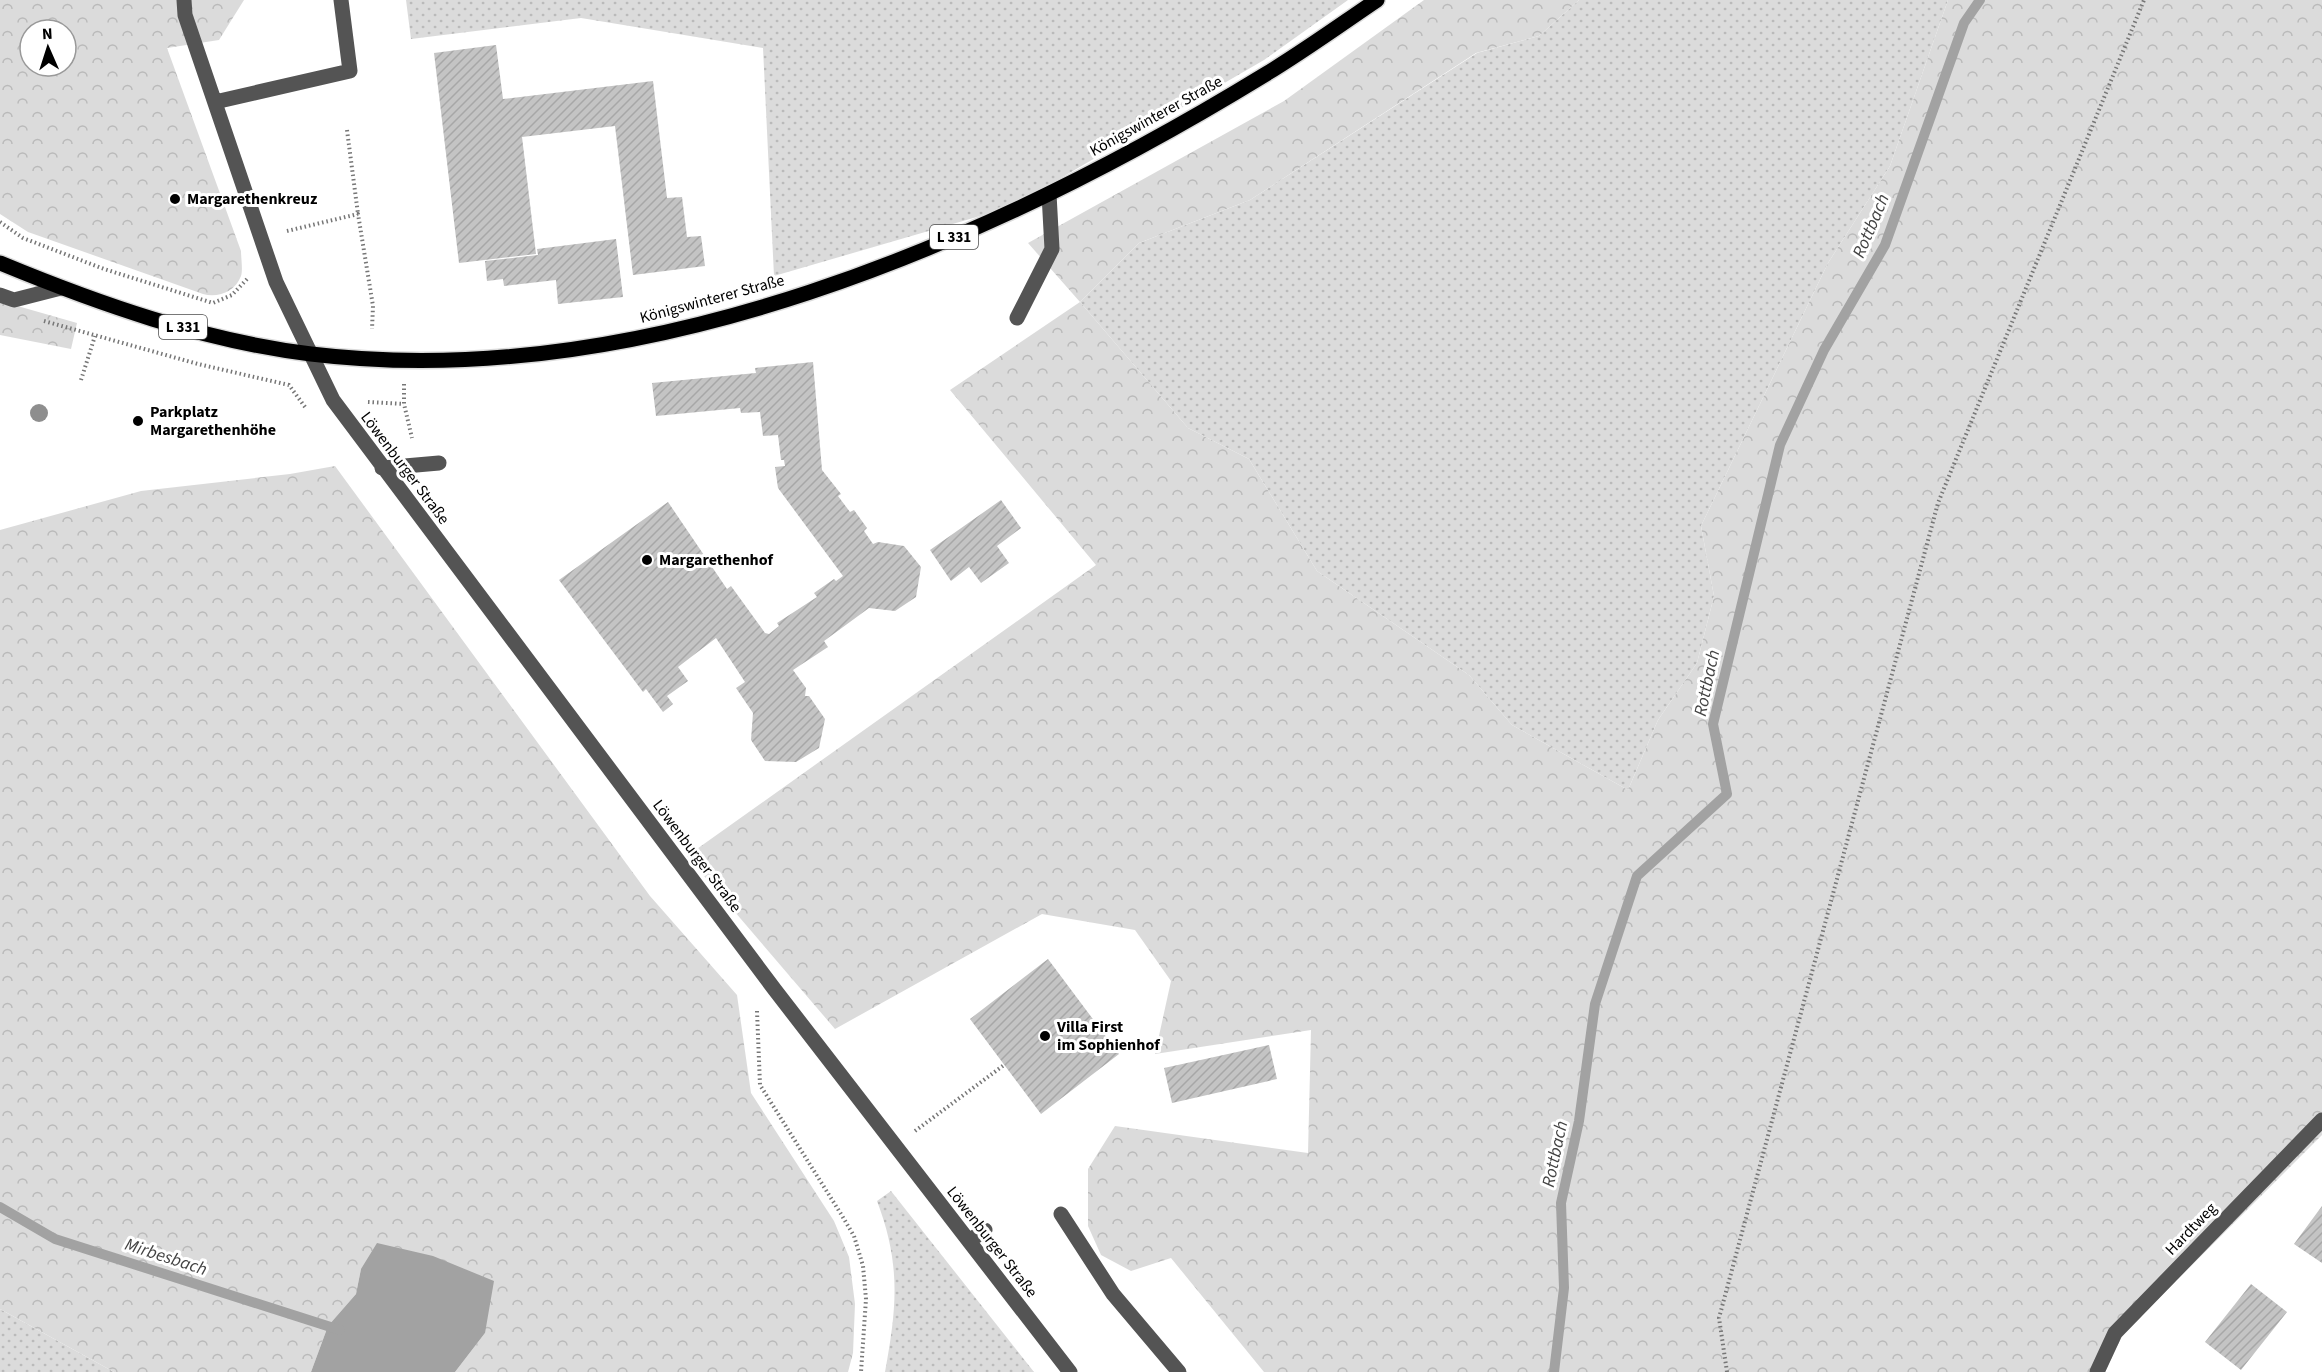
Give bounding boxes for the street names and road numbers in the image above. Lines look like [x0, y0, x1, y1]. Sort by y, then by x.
street label: Königswinterer Straße [1086, 70, 1226, 162]
road number: L 331 [930, 225, 978, 249]
street label: Königswinterer Straße [637, 269, 787, 329]
road number: L 331 [159, 315, 207, 339]
street label: Löwenburger Straße [355, 407, 455, 529]
street label: Löwenburger Straße [647, 795, 747, 917]
street label: Löwenburger Straße [942, 1182, 1042, 1302]
street label: Hardtweg [2160, 1198, 2222, 1260]

